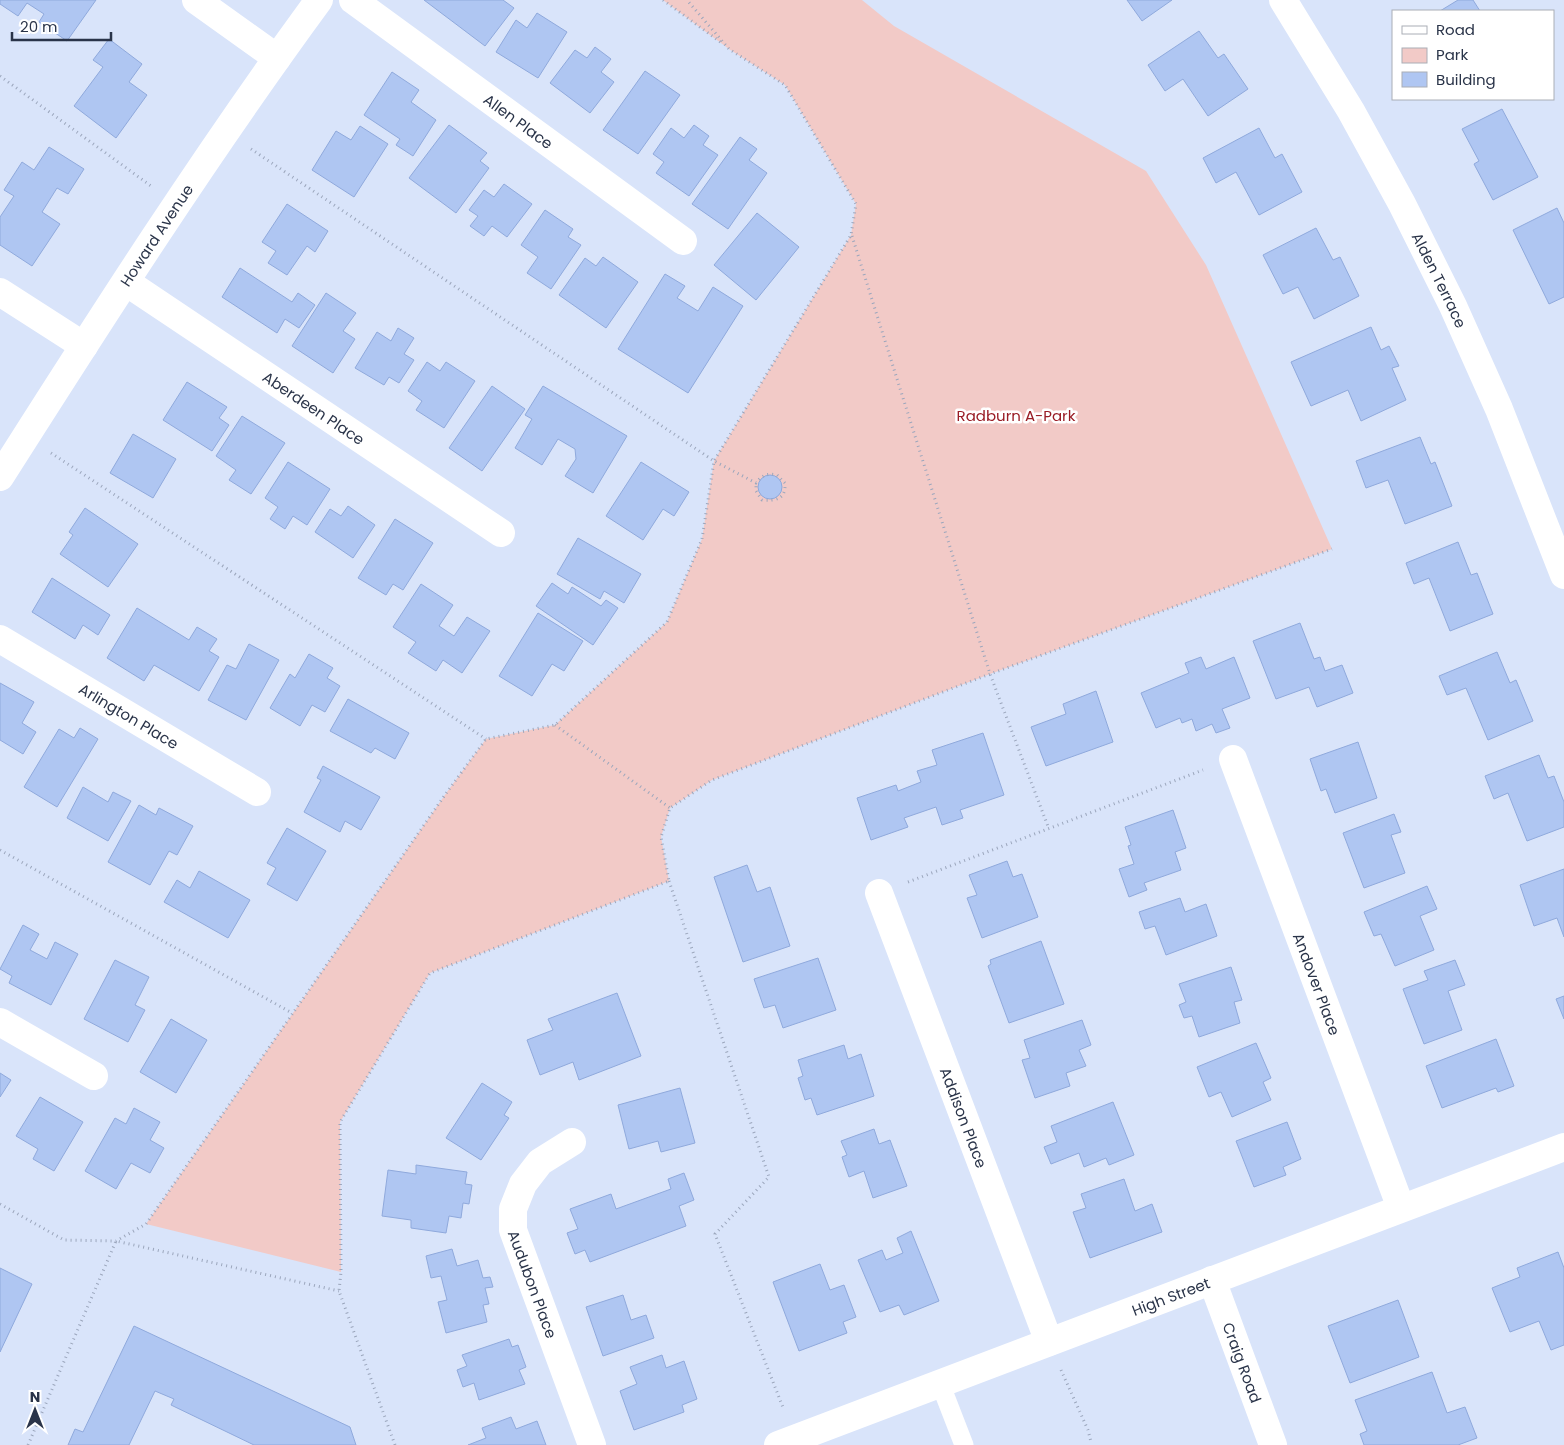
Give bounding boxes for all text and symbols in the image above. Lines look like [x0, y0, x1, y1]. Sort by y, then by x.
scale bar [12, 10, 111, 42]
legend [1392, 10, 1554, 100]
text: 20 m [20, 16, 58, 37]
text: Road [1436, 19, 1475, 40]
text: Park [1436, 44, 1468, 65]
text: Building [1436, 69, 1496, 90]
street label: Allen Place [479, 88, 558, 153]
street label: Howard Avenue [115, 180, 198, 290]
street label: Alden Terrace [1407, 229, 1472, 331]
street label: Aberdeen Place [259, 366, 369, 449]
park label: Radburn A-Park [957, 405, 1076, 426]
street label: Arlington Place [75, 678, 183, 754]
street label: Andover Place [1288, 930, 1346, 1038]
street label: Addison Place [935, 1064, 993, 1171]
street label: Audubon Place [503, 1227, 562, 1341]
street label: High Street [1129, 1272, 1213, 1320]
street label: Craig Road [1218, 1319, 1267, 1406]
north arrow [10, 1385, 60, 1435]
text: N [30, 1387, 40, 1407]

